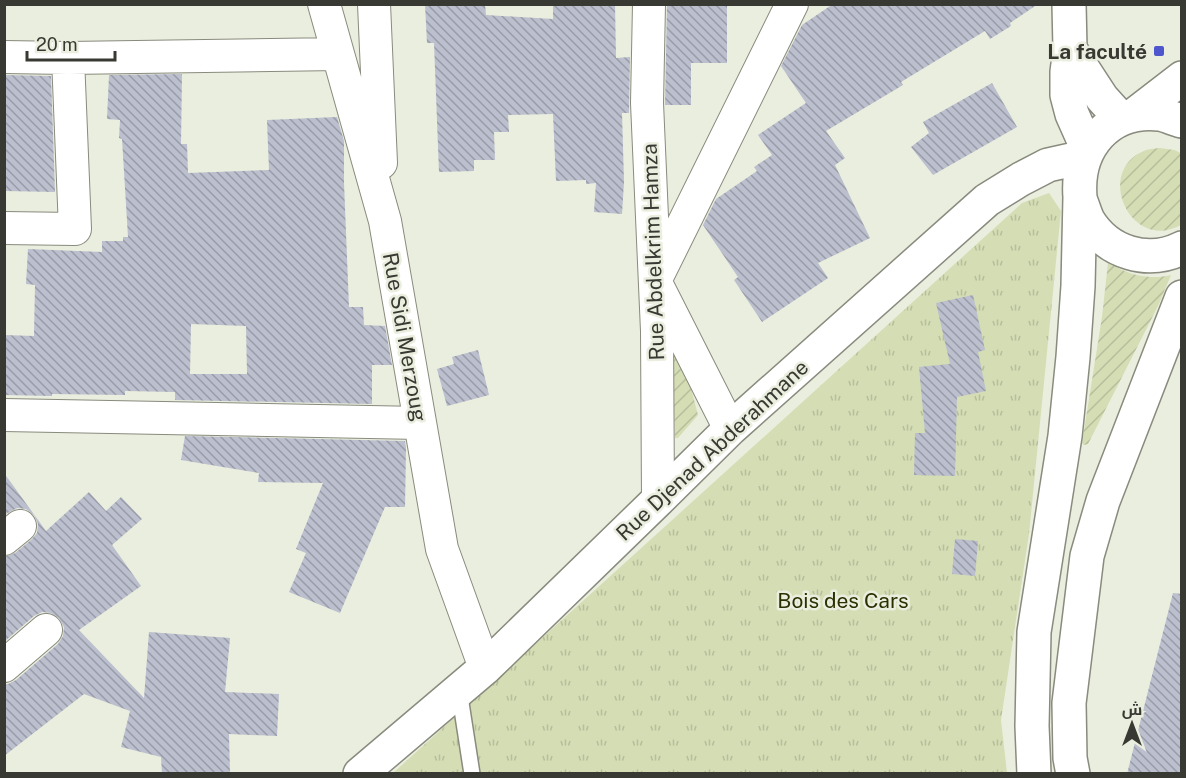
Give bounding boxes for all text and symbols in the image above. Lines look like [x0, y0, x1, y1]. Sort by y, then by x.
scale bar [27, 24, 116, 62]
text: 20 m [36, 34, 78, 55]
place label: La faculté [1047, 39, 1147, 64]
marker: La faculté [1152, 44, 1166, 58]
street label: Rue Abdelkrim Hamza [637, 143, 669, 361]
street label: Rue Sidi Merzoug [378, 251, 432, 423]
street label: Rue Djenad Abderahmane [611, 354, 813, 546]
park label: Bois des Cars [777, 588, 909, 613]
north arrow [1102, 694, 1162, 754]
text: ش [1122, 700, 1142, 719]

